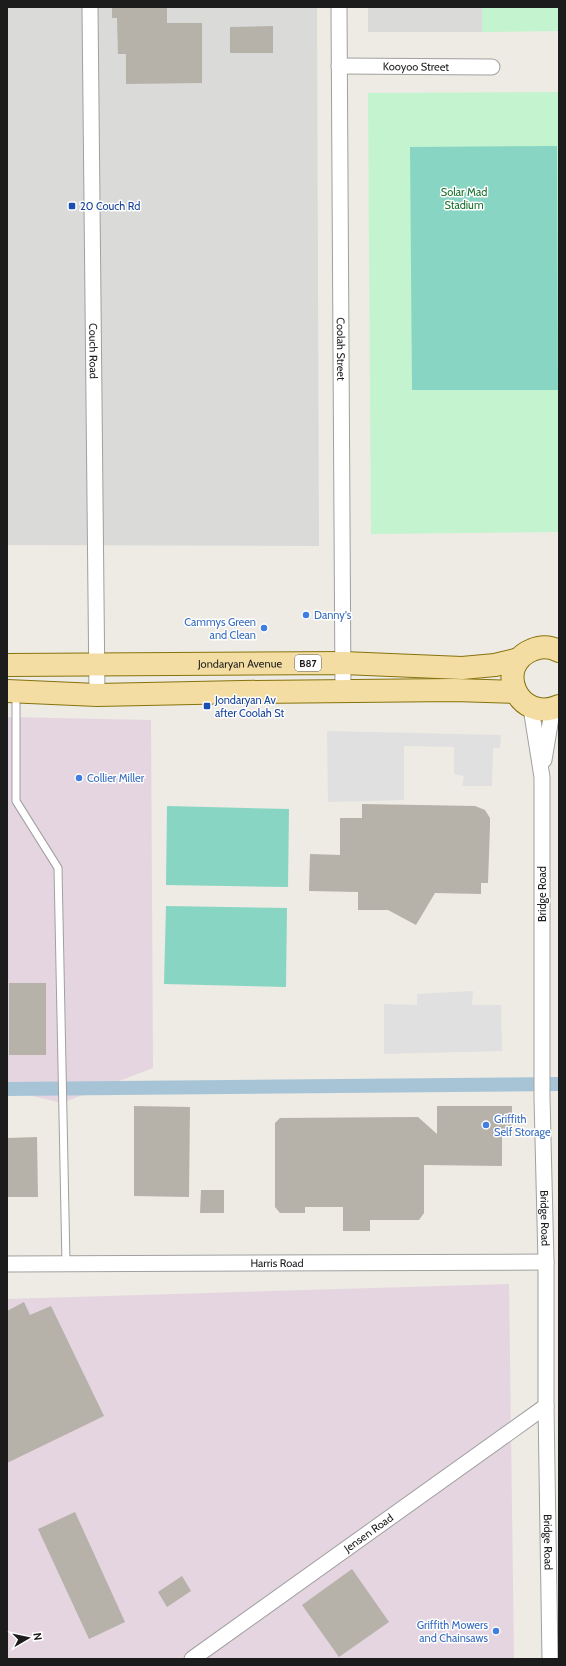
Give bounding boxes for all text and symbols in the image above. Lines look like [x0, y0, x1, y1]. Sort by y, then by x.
street label: Kooyoo Street [383, 59, 449, 74]
park label: Solar Mad Stadium [441, 185, 487, 212]
place label: 20 Couch Rd [80, 199, 140, 213]
marker: 20 Couch Rd [67, 201, 77, 211]
street label: Coolah Street [334, 317, 348, 381]
street label: Couch Road [86, 323, 101, 379]
place label: Danny's [314, 608, 352, 622]
marker: Danny's [301, 610, 311, 620]
place label: Cammys Green and Clean [184, 615, 256, 642]
marker: Cammys Green and Clean [259, 623, 269, 633]
road number: B87 [295, 655, 321, 671]
street label: Jondaryan Avenue [197, 656, 282, 671]
place label: Jondaryan Av after Coolah St [214, 693, 284, 720]
marker: Jondaryan Av after Coolah St [202, 701, 212, 711]
place label: Collier Miller [87, 771, 145, 785]
marker: Collier Miller [74, 773, 84, 783]
street label: Bridge Road [535, 866, 549, 922]
place label: Griffith Self Storage [494, 1112, 551, 1139]
marker: Griffith Self Storage [481, 1120, 491, 1130]
street label: Bridge Road [537, 1190, 553, 1246]
street label: Harris Road [250, 1256, 304, 1270]
street label: Jensen Road [340, 1511, 396, 1556]
street label: Bridge Road [541, 1514, 556, 1570]
north arrow [8, 1618, 48, 1658]
place label: Griffith Mowers and Chainsaws [417, 1618, 488, 1645]
marker: Griffith Mowers and Chainsaws [491, 1626, 501, 1636]
text: N [30, 1631, 45, 1641]

